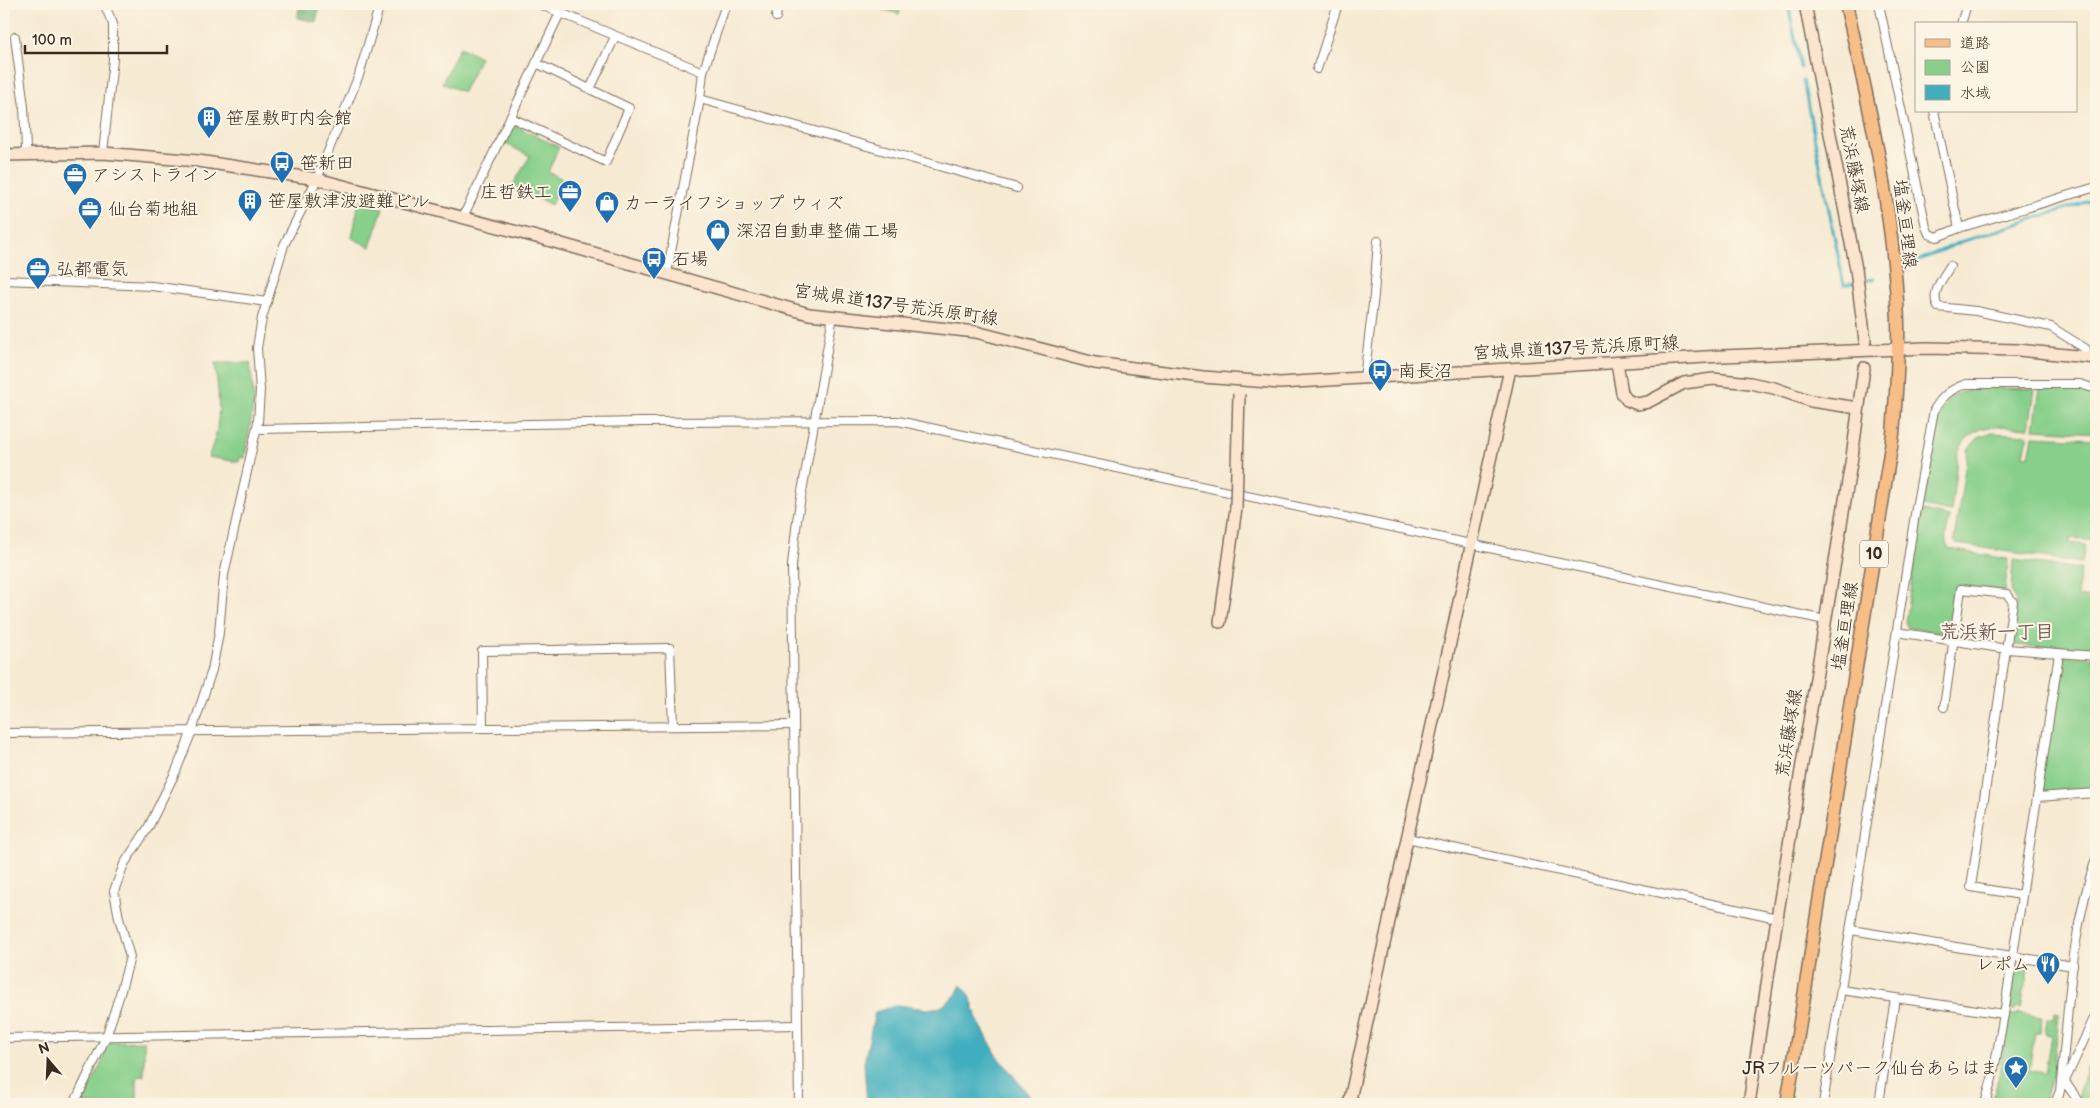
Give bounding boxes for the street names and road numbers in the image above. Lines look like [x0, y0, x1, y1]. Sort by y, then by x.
street label: 荒浜藤塚線 [1835, 123, 1873, 215]
street label: 塩釜亘理線 [1889, 178, 1921, 270]
street label: 宮城県道137号荒浜原町線 [792, 280, 1000, 330]
street label: 宮城県道137号荒浜原町線 [1472, 332, 1680, 364]
road number: 10 [1860, 540, 1888, 568]
street label: 塩釜亘理線 [1828, 580, 1862, 672]
street label: 荒浜藤塚線 [1772, 687, 1806, 779]

